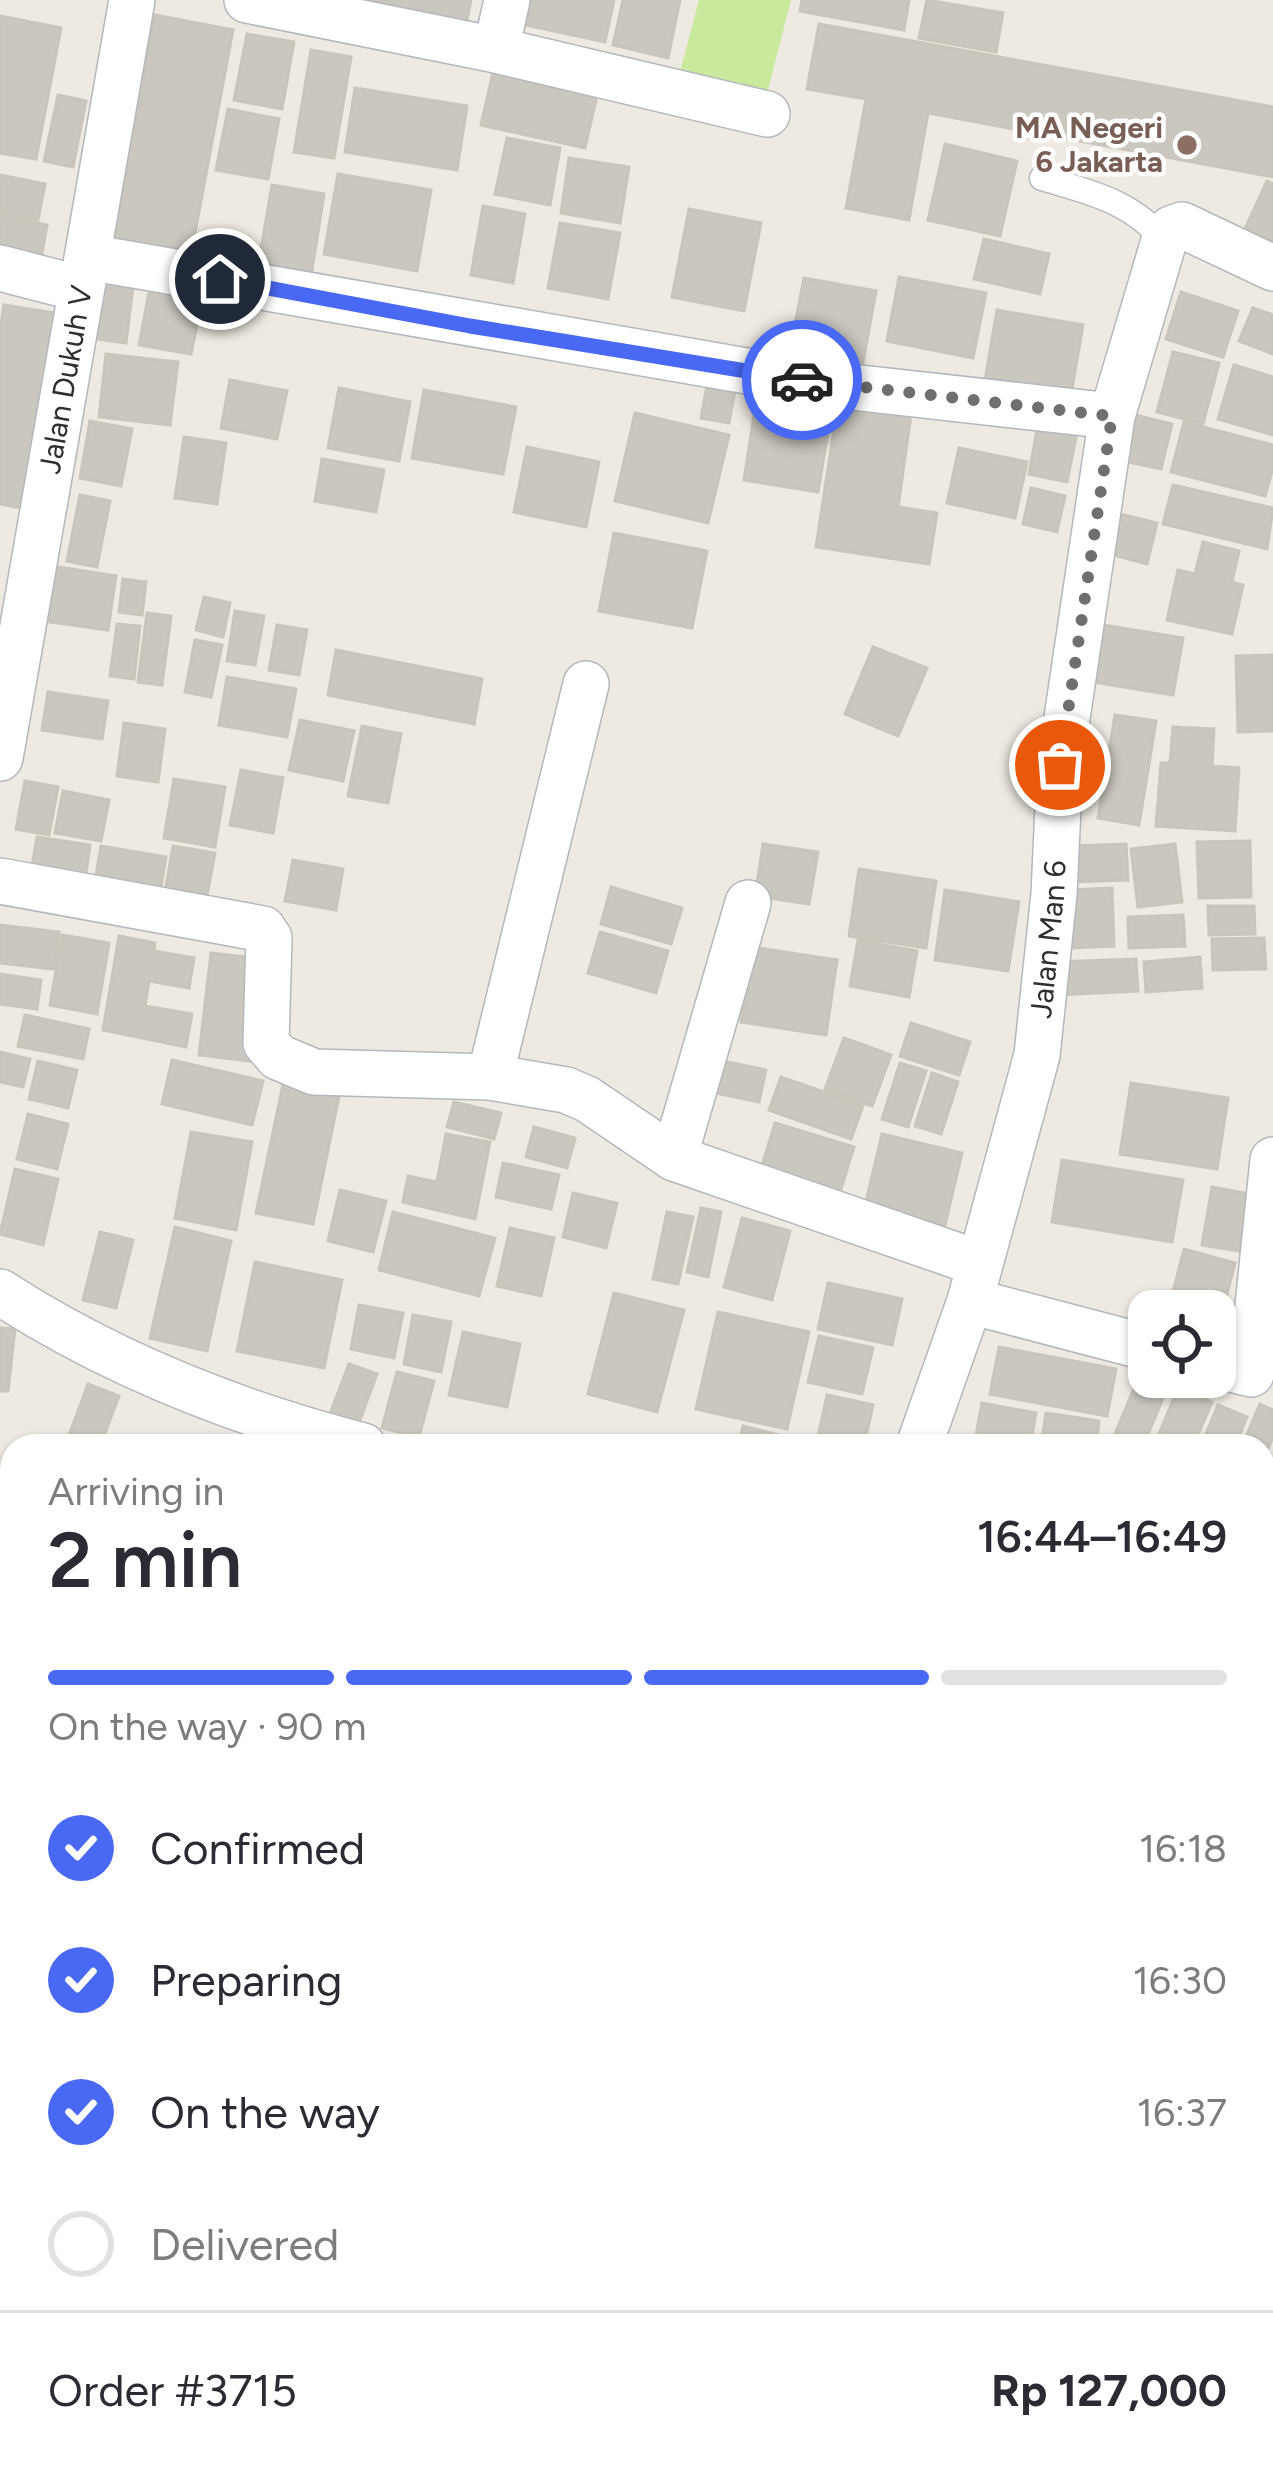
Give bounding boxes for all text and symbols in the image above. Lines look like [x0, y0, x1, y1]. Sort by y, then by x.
place label: MA Negeri 6 Jakarta [1015, 109, 1163, 180]
marker: MA Negeri 6 Jakarta [1174, 132, 1200, 158]
pin [169, 228, 271, 330]
icon: home [187, 246, 253, 312]
street label: Jalan Dukuh V [31, 282, 100, 477]
courier [742, 320, 862, 440]
icon: car [769, 347, 835, 413]
pin [1009, 714, 1111, 816]
icon: bag [1027, 732, 1093, 798]
street label: Jalan Man 6 [1022, 859, 1074, 1020]
map controls [1128, 1290, 1236, 1398]
button: locate [1128, 1290, 1236, 1398]
text: Arriving in [48, 1468, 224, 1515]
text: 16:44–16:49 [977, 1509, 1227, 1563]
text: 2 min [48, 1513, 242, 1607]
text: On the way · 90 m [48, 1703, 366, 1750]
icon: check [48, 1815, 114, 1881]
text: Confirmed [150, 1821, 365, 1875]
text: 16:18 [1139, 1825, 1227, 1872]
icon: check [48, 1947, 114, 2013]
text: Preparing [150, 1953, 342, 2007]
text: 16:30 [1133, 1957, 1227, 2004]
icon: check [48, 2079, 114, 2145]
text: On the way [150, 2085, 380, 2139]
text: 16:37 [1137, 2089, 1227, 2136]
text: Delivered [150, 2217, 339, 2271]
text: Order #3715 [48, 2363, 297, 2417]
text: Rp 127,000 [991, 2363, 1227, 2417]

